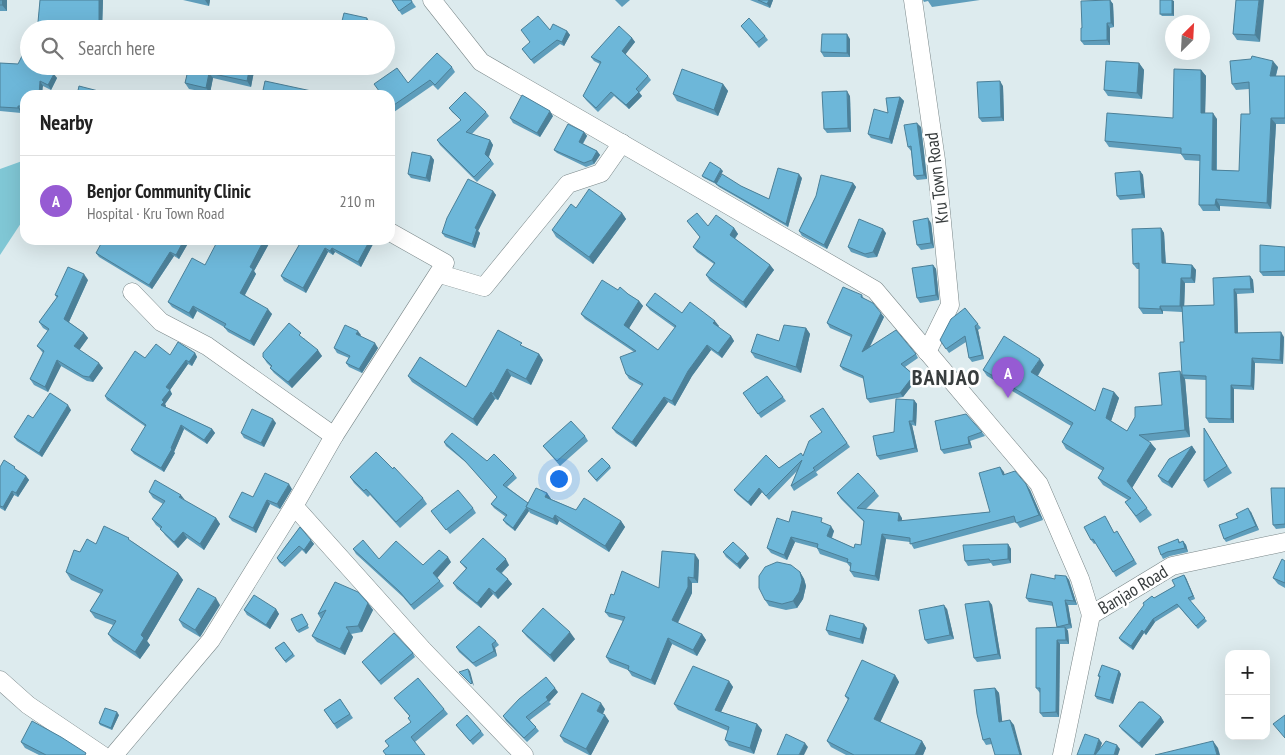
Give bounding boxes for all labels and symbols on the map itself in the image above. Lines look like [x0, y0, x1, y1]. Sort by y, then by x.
north arrow [1165, 15, 1210, 60]
street label: Kru Town Road [920, 131, 953, 225]
pin: A [992, 357, 1024, 398]
district label: BANJAO [912, 363, 980, 391]
your location [546, 466, 572, 492]
street label: Banjao Road [1094, 560, 1172, 619]

